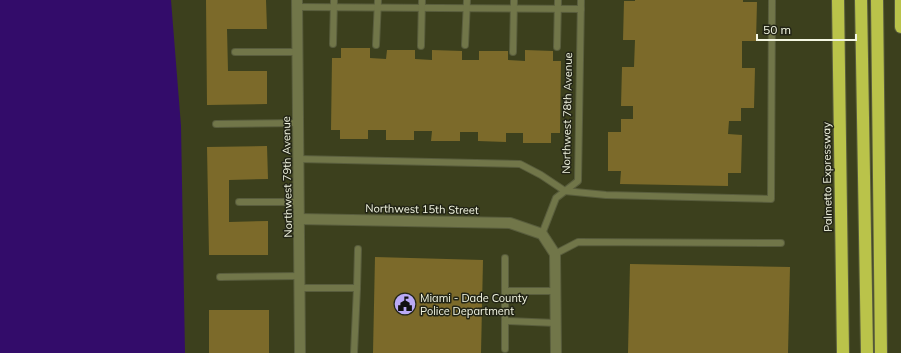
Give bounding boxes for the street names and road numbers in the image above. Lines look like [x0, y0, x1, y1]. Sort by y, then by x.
street label: Northwest 78th Avenue [559, 52, 575, 174]
street label: Northwest 79th Avenue [279, 116, 295, 238]
street label: Palmetto Expressway [819, 122, 835, 232]
street label: Northwest 15th Street [365, 201, 479, 217]

